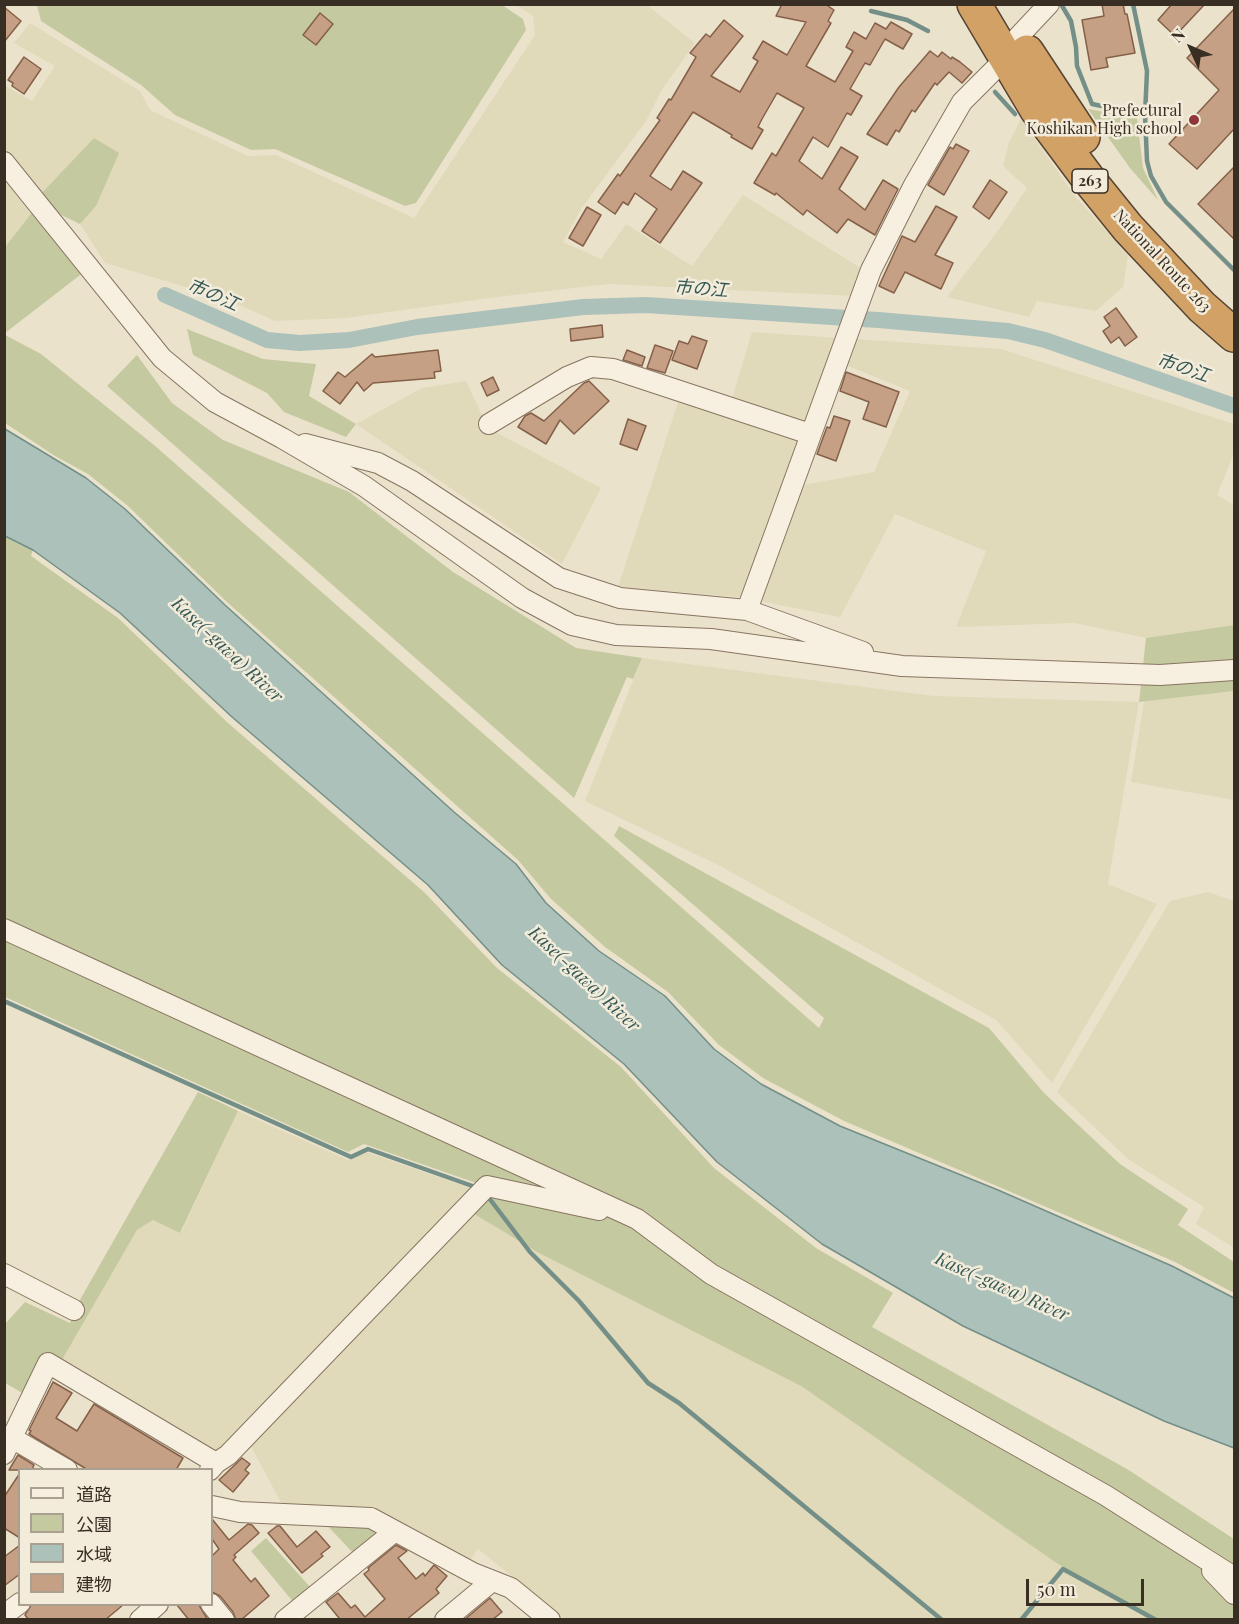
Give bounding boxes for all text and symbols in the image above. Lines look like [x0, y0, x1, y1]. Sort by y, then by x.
north arrow [1161, 18, 1221, 78]
text: N [1166, 24, 1189, 47]
place label: Prefectural Koshikan High school [1026, 101, 1182, 139]
marker: Prefectural Koshikan High school [1187, 113, 1201, 127]
road number: 263 [1072, 169, 1108, 193]
street label: National Route 263 [1109, 206, 1215, 316]
water label: 市の江 [184, 274, 242, 316]
water label: 市の江 [673, 276, 729, 302]
water label: 市の江 [1154, 349, 1212, 387]
water label: Kase(-gawa) River [167, 593, 287, 707]
water label: Kase(-gawa) River [524, 922, 644, 1036]
water label: Kase(-gawa) River [932, 1248, 1072, 1326]
legend [18, 1468, 213, 1606]
text: 道路 [76, 1482, 112, 1506]
text: 公園 [76, 1512, 112, 1536]
text: 水域 [76, 1542, 112, 1566]
scale bar [1029, 1567, 1148, 1605]
text: 建物 [76, 1572, 112, 1596]
text: 50 m [1037, 1577, 1076, 1601]

